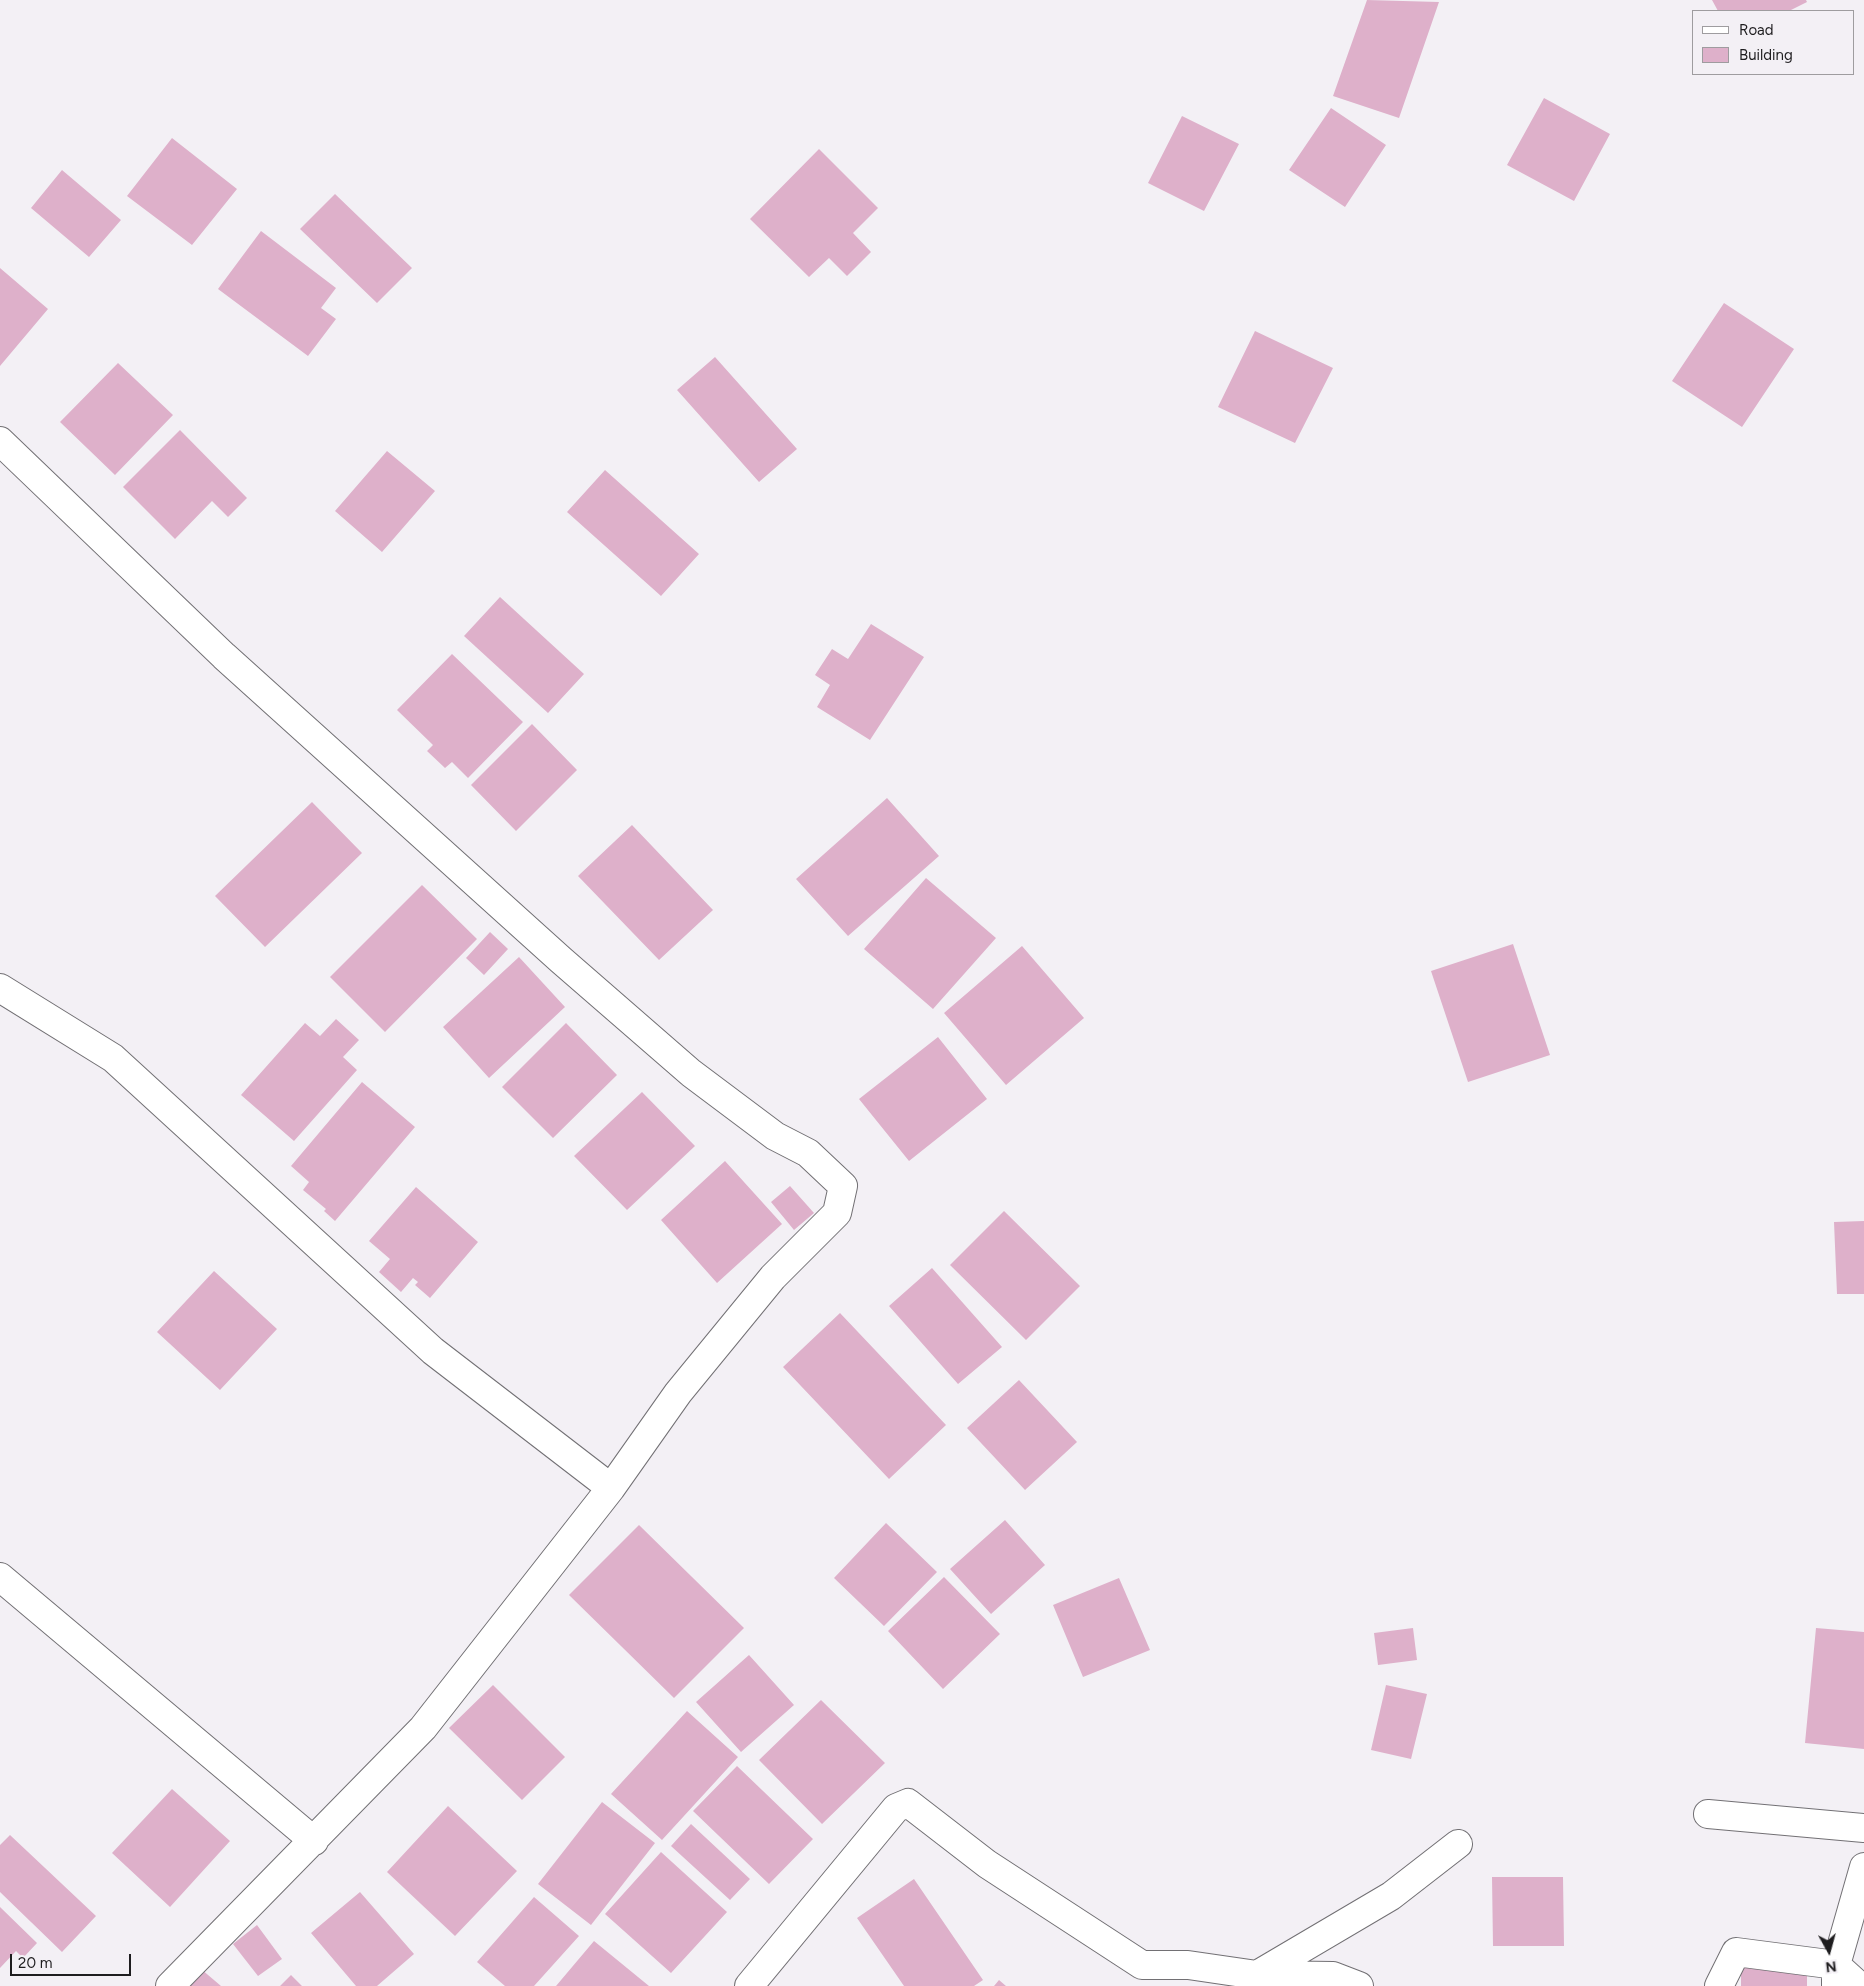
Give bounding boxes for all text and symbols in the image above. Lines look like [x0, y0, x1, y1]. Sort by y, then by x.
legend [1692, 10, 1854, 75]
text: Road [1739, 21, 1774, 39]
text: Building [1739, 46, 1793, 64]
north arrow [1804, 1926, 1854, 1976]
scale bar [12, 1944, 134, 1976]
text: 20 m [18, 1954, 52, 1972]
text: N [1824, 1957, 1837, 1975]

